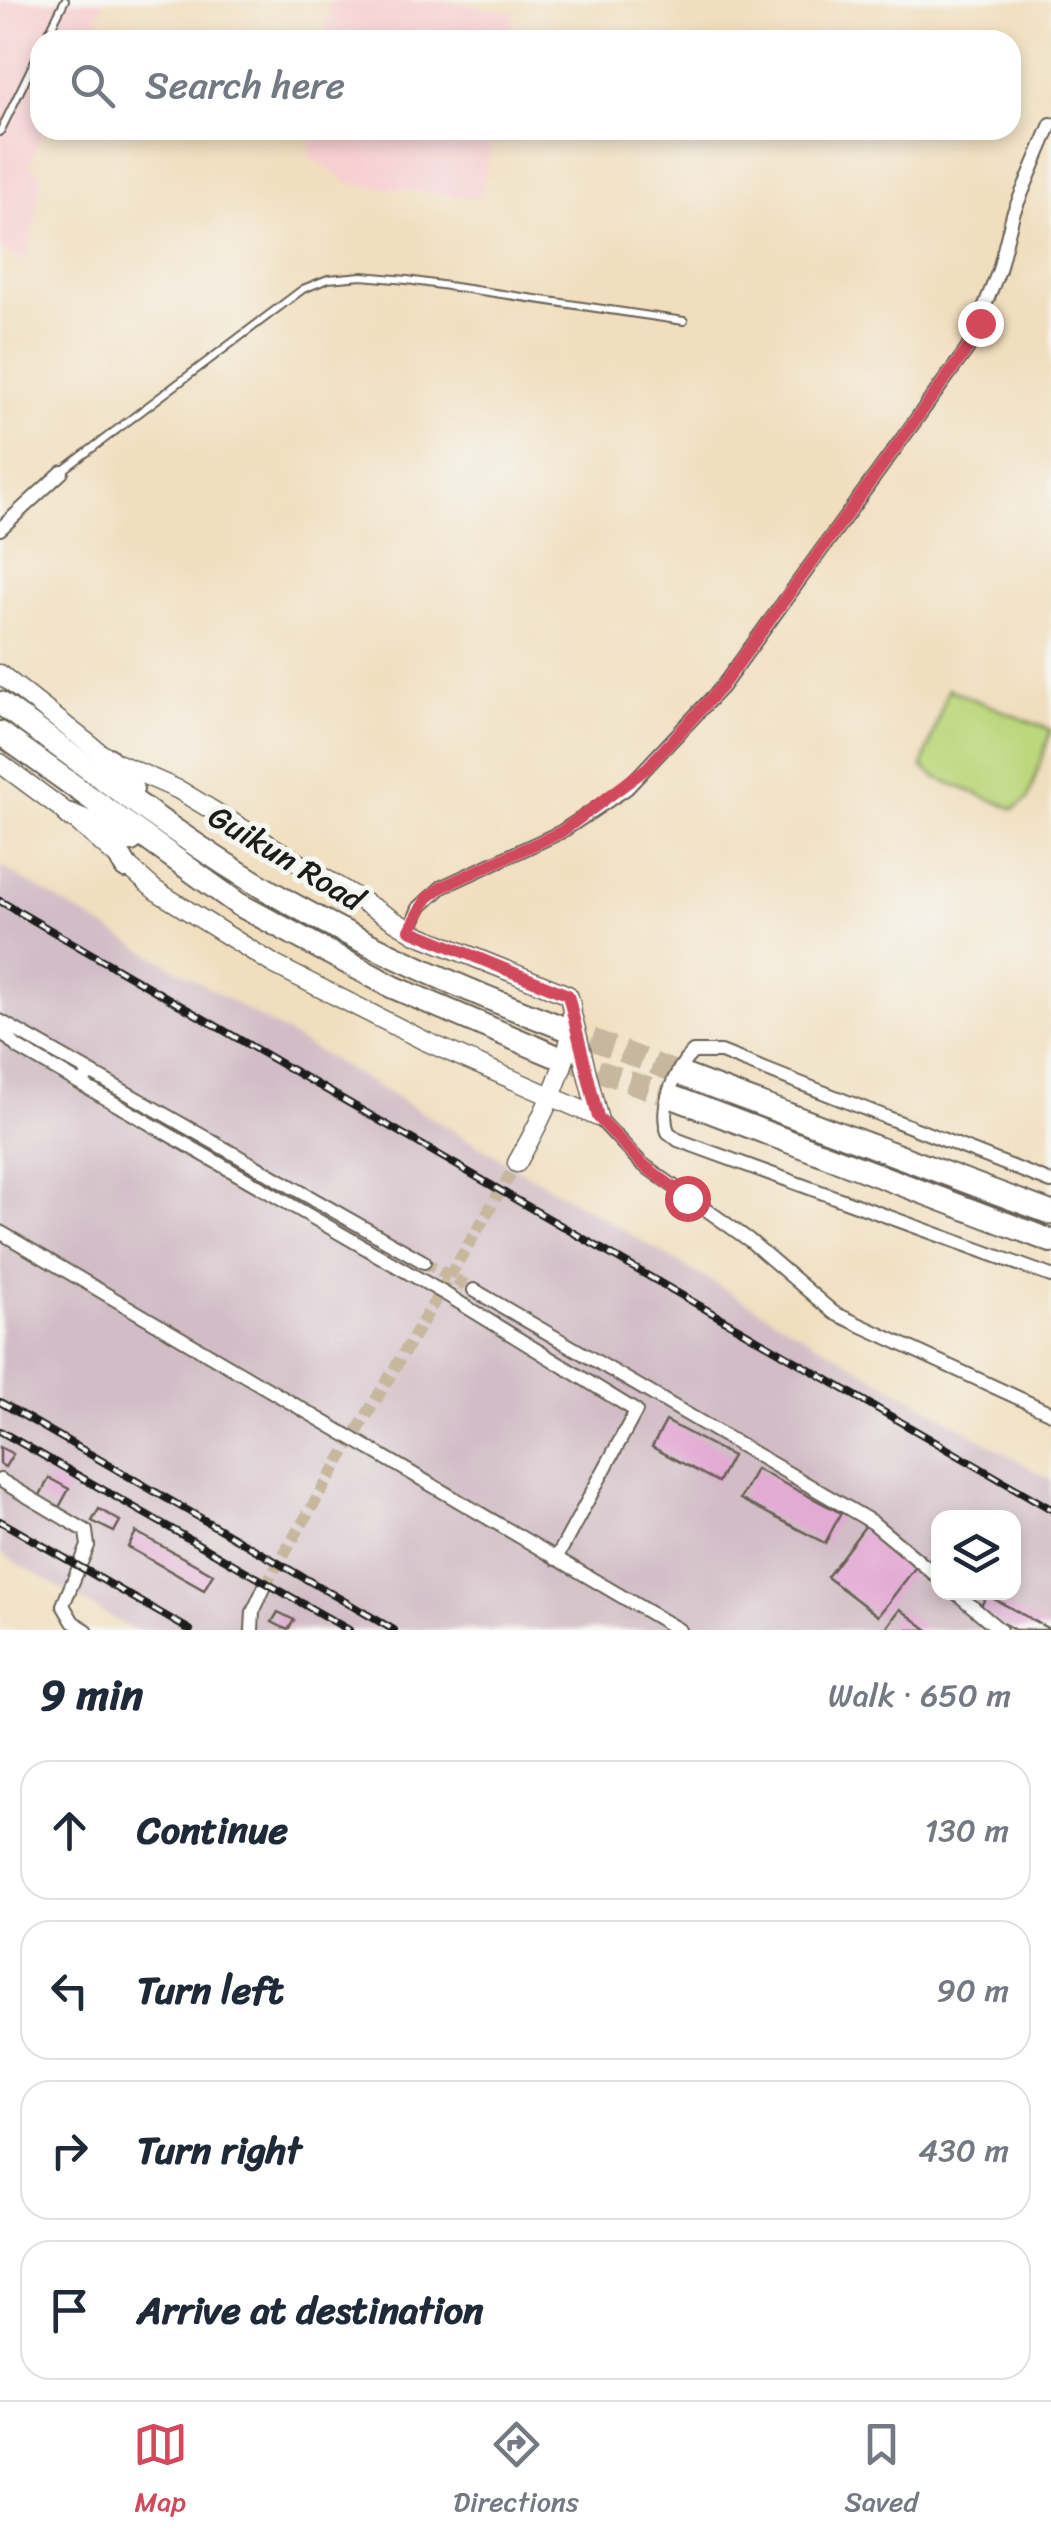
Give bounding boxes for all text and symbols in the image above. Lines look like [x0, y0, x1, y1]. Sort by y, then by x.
search box [30, 30, 1021, 140]
text: Search here [145, 52, 345, 119]
icon: search [65, 58, 120, 113]
route end [958, 301, 1004, 347]
street label: Guikun Road [197, 789, 377, 928]
route start [665, 1176, 711, 1222]
map controls [931, 1510, 1021, 1600]
button: layers [931, 1510, 1021, 1600]
text: 9 min [40, 1658, 143, 1732]
text: Walk · 650 m [828, 1667, 1011, 1724]
text: Continue [137, 1797, 288, 1864]
text: 130 m [925, 1802, 1009, 1859]
icon: ahead [42, 1803, 97, 1858]
text: Turn left [137, 1957, 283, 2024]
text: 90 m [936, 1962, 1009, 2019]
icon: left [42, 1963, 97, 2018]
text: Turn right [137, 2117, 302, 2184]
text: 430 m [918, 2122, 1009, 2179]
icon: right [42, 2123, 97, 2178]
text: Arrive at destination [137, 2277, 484, 2344]
icon: arrive [42, 2283, 97, 2338]
tab: Map [133, 2417, 188, 2526]
tab: Directions [453, 2417, 579, 2526]
tab: Saved [844, 2417, 918, 2526]

